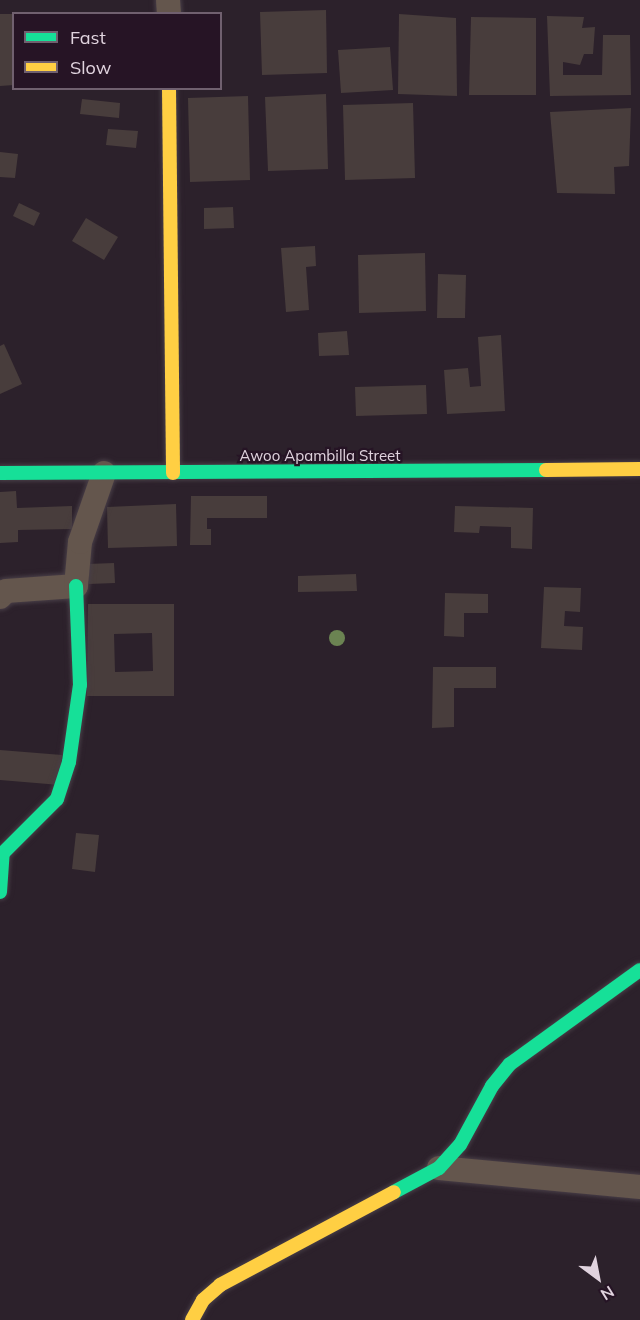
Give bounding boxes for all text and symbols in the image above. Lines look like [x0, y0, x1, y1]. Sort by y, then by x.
legend [12, 12, 222, 90]
text: Fast [70, 26, 106, 49]
text: Slow [70, 56, 111, 79]
street label: Awoo Apambilla Street [240, 447, 400, 465]
north arrow [568, 1248, 628, 1308]
text: N [597, 1282, 618, 1305]

